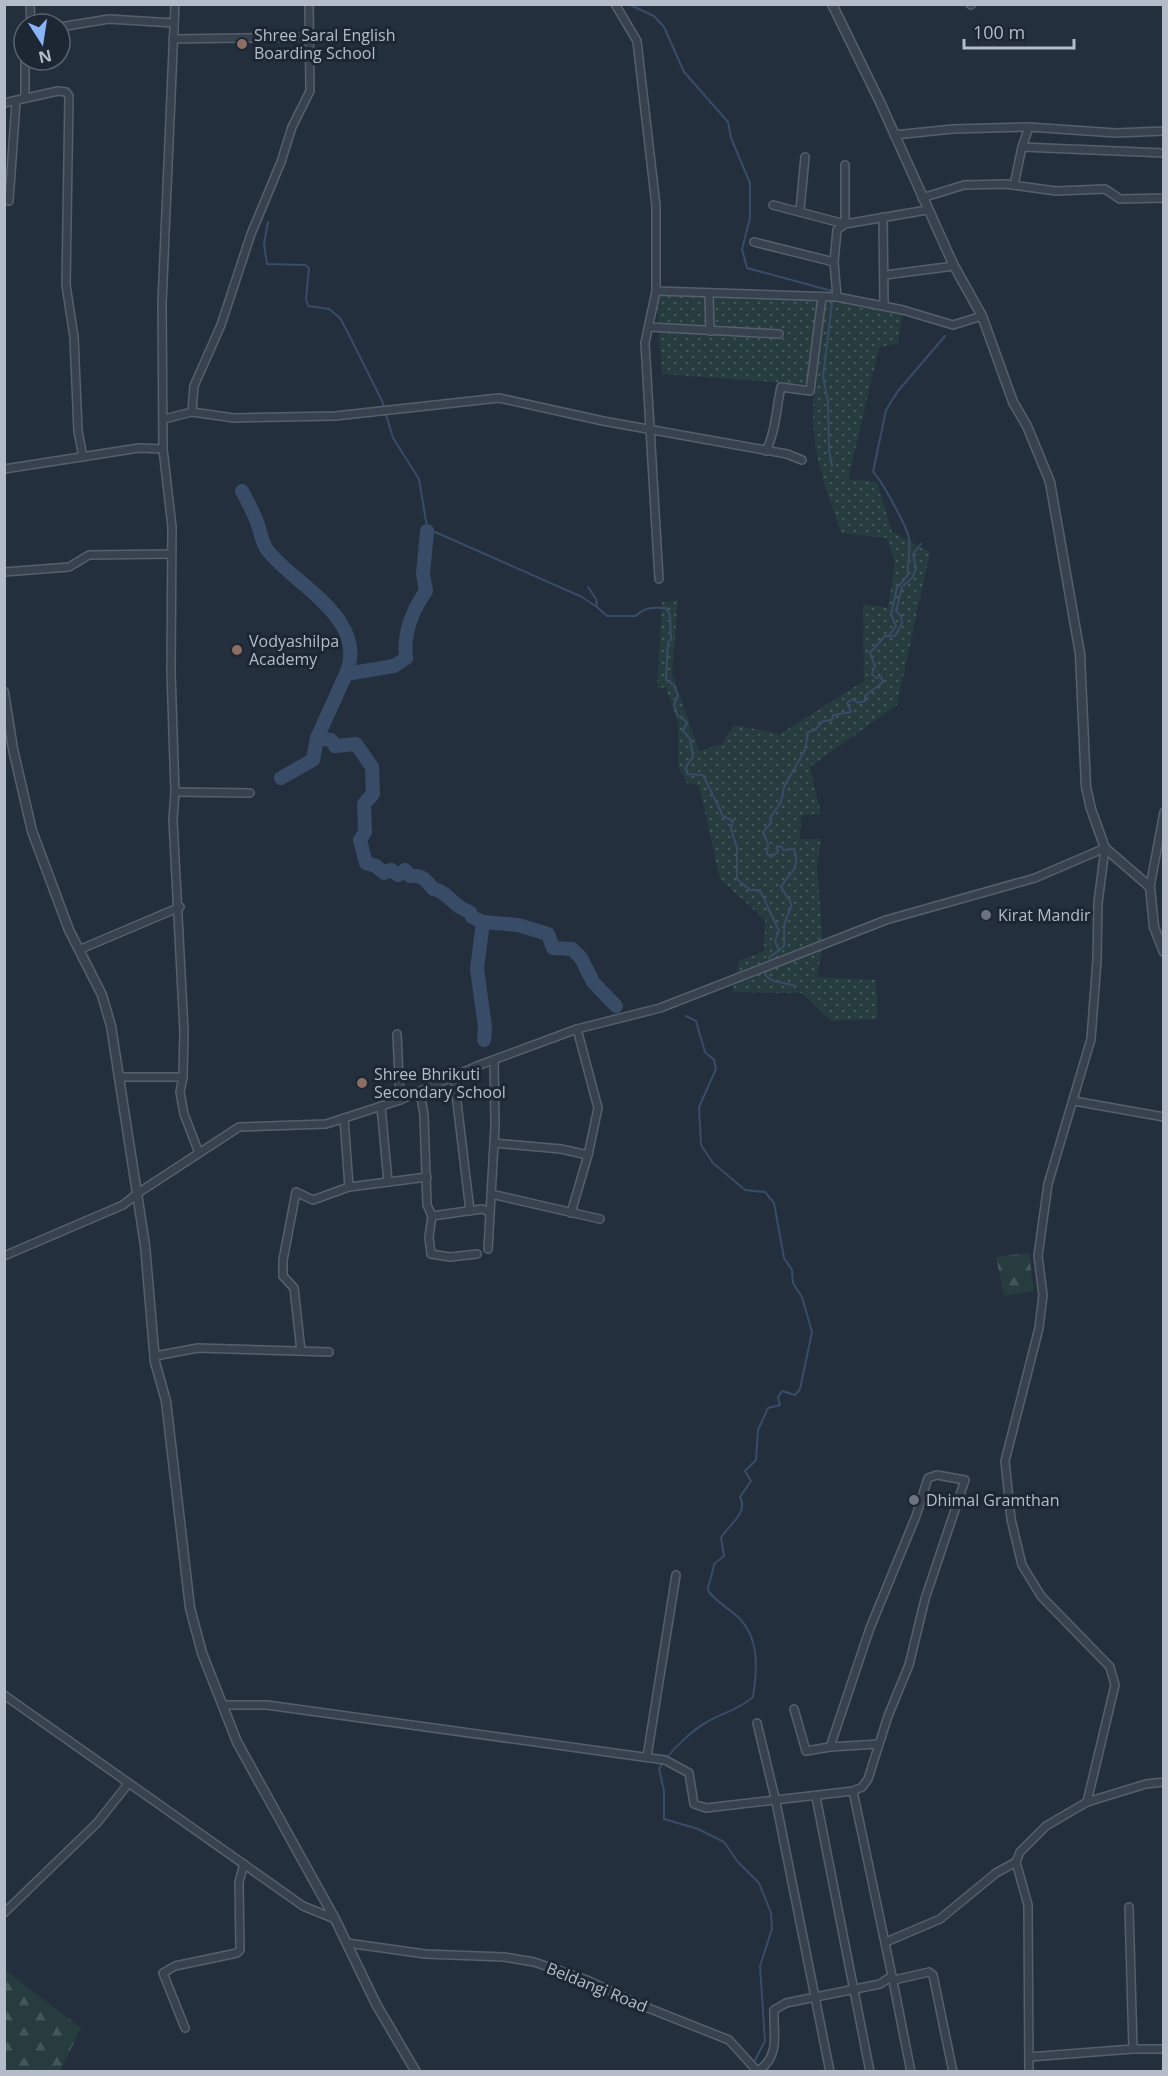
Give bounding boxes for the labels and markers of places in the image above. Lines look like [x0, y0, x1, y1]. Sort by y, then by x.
place label: Shree Saral English Boarding School [254, 24, 395, 64]
marker: Shree Saral English Boarding School [235, 37, 249, 51]
place label: Vodyashilpa Academy [249, 630, 339, 670]
marker: Vodyashilpa Academy [230, 643, 244, 657]
place label: Kirat Mandir [998, 904, 1091, 926]
marker: Kirat Mandir [979, 908, 993, 922]
place label: Shree Bhrikuti Secondary School [374, 1063, 506, 1103]
marker: Shree Bhrikuti Secondary School [355, 1076, 369, 1090]
place label: Dhimal Gramthan [926, 1489, 1059, 1511]
marker: Dhimal Gramthan [907, 1493, 921, 1507]

